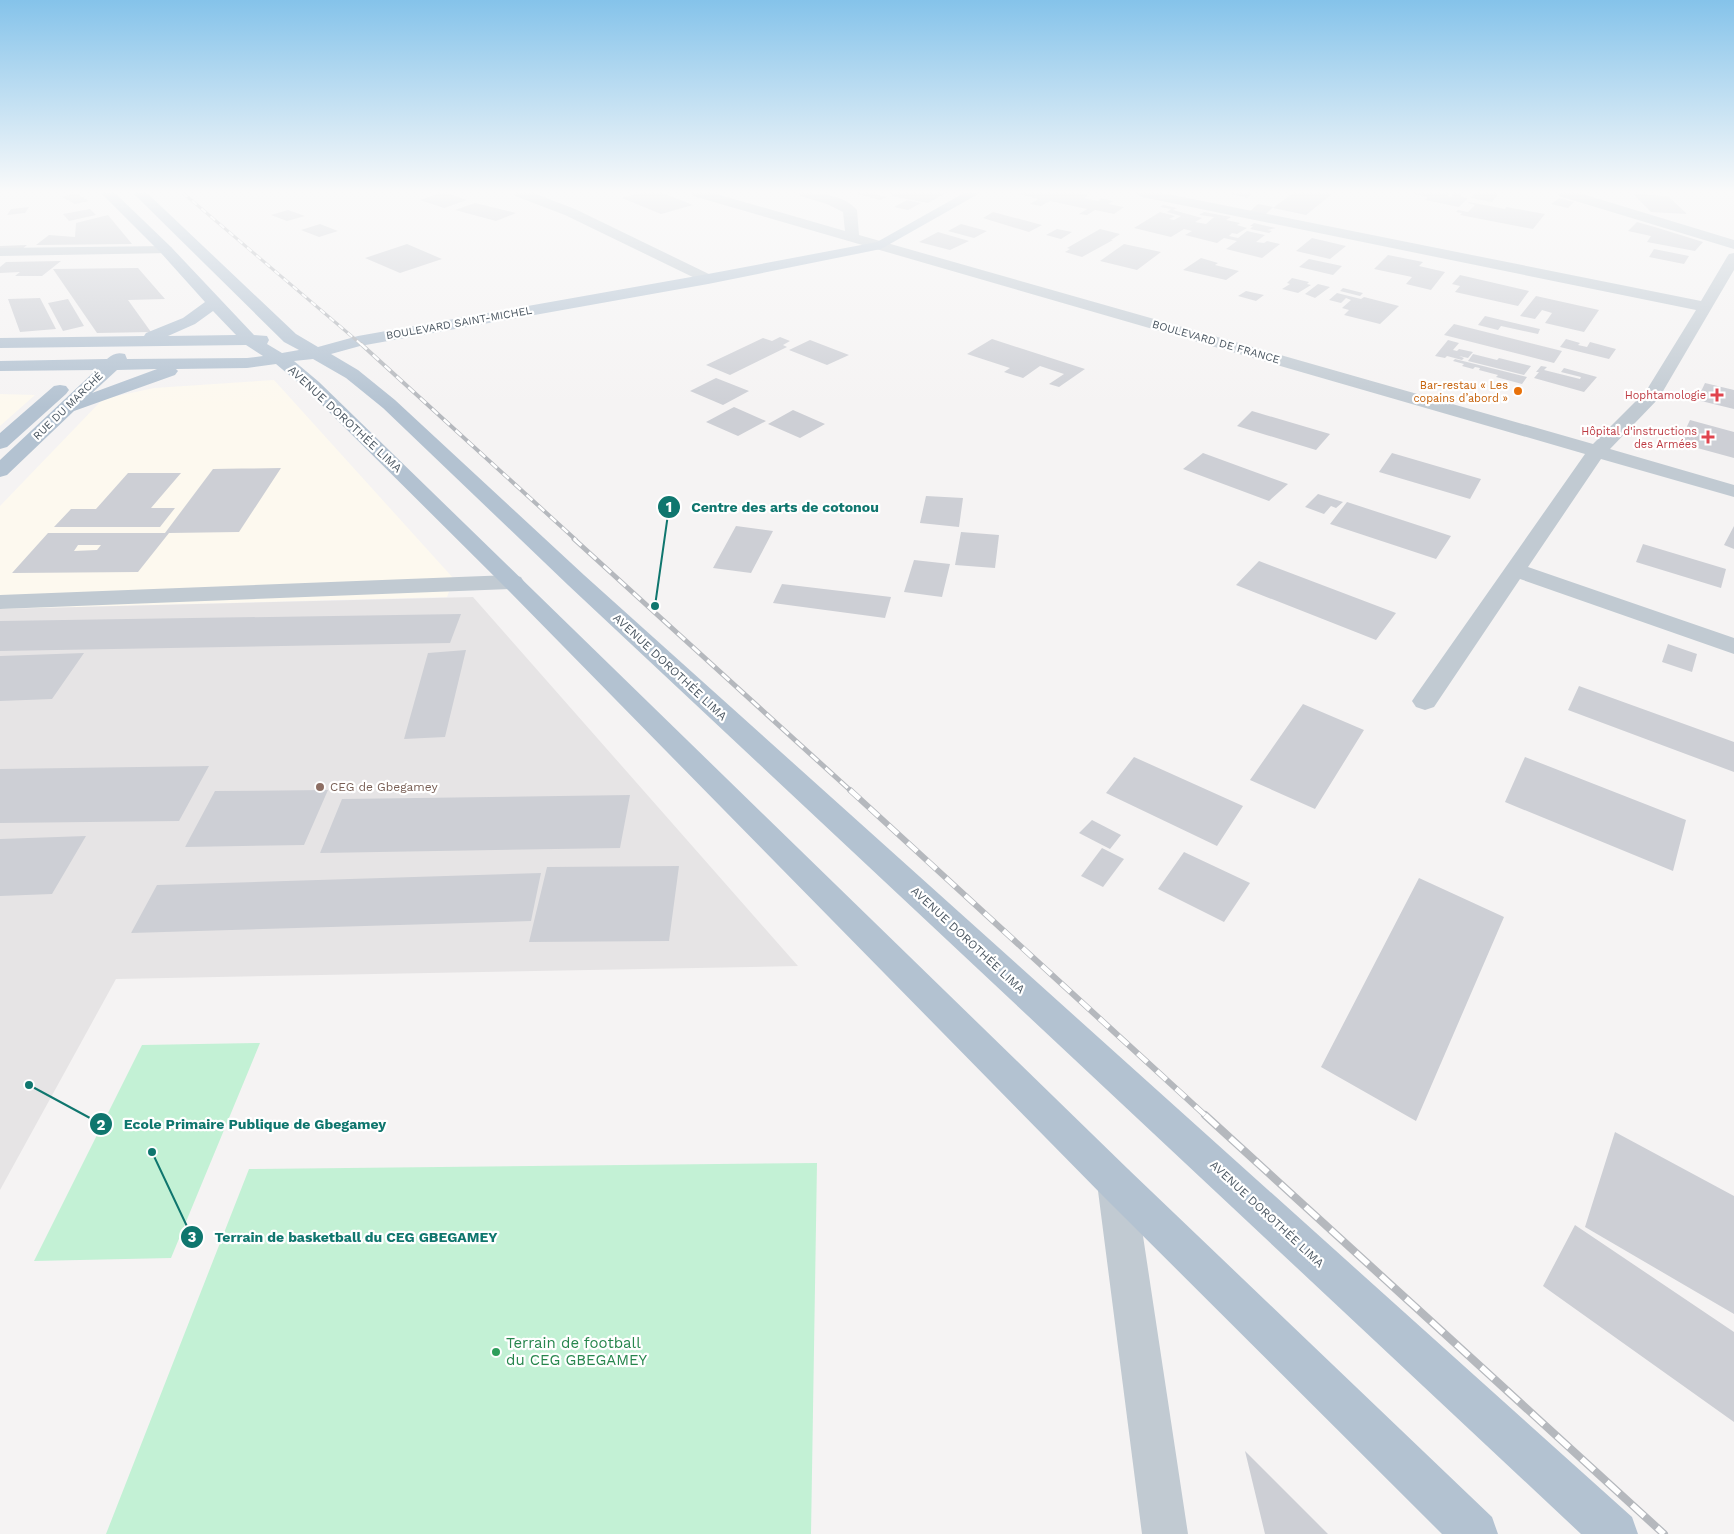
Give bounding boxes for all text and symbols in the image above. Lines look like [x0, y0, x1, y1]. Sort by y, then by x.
street label: BOULEVARD SAINT-MICHEL [385, 304, 533, 342]
street label: BOULEVARD DE FRANCE [1151, 318, 1281, 366]
street label: AVENUE DOROTHÉE LIMA [285, 363, 405, 475]
street label: RUE DU MARCHÉ [30, 369, 106, 443]
place label: Bar-restau « Les copains d’abord » [1413, 379, 1508, 405]
marker: Bar-restau « Les copains d’abord » [1512, 385, 1524, 397]
marker: Hophtamologie [1710, 388, 1724, 402]
place label: Hophtamologie [1625, 389, 1706, 402]
place label: Hôpital d'instructions des Armées [1581, 425, 1697, 451]
marker: Hôpital d'instructions des Armées [1701, 430, 1715, 444]
callout: Centre des arts de cotonou [656, 492, 889, 521]
text: 1 [666, 498, 672, 516]
text: Centre des arts de cotonou [691, 499, 879, 515]
street label: AVENUE DOROTHÉE LIMA [610, 611, 730, 723]
place label: CEG de Gbegamey [330, 780, 438, 794]
marker: CEG de Gbegamey [314, 781, 326, 793]
street label: AVENUE DOROTHÉE LIMA [908, 884, 1028, 996]
callout: Ecole Primaire Publique de Gbegamey [89, 1110, 396, 1139]
text: 2 [97, 1116, 106, 1134]
text: Ecole Primaire Publique de Gbegamey [124, 1116, 386, 1132]
street label: AVENUE DOROTHÉE LIMA [1207, 1158, 1327, 1270]
callout: Terrain de basketball du CEG GBEGAMEY [179, 1222, 508, 1251]
text: 3 [188, 1228, 197, 1246]
text: Terrain de basketball du CEG GBEGAMEY [214, 1229, 498, 1245]
place label: Terrain de football du CEG GBEGAMEY [506, 1334, 648, 1369]
marker: Terrain de football du CEG GBEGAMEY [490, 1346, 502, 1358]

